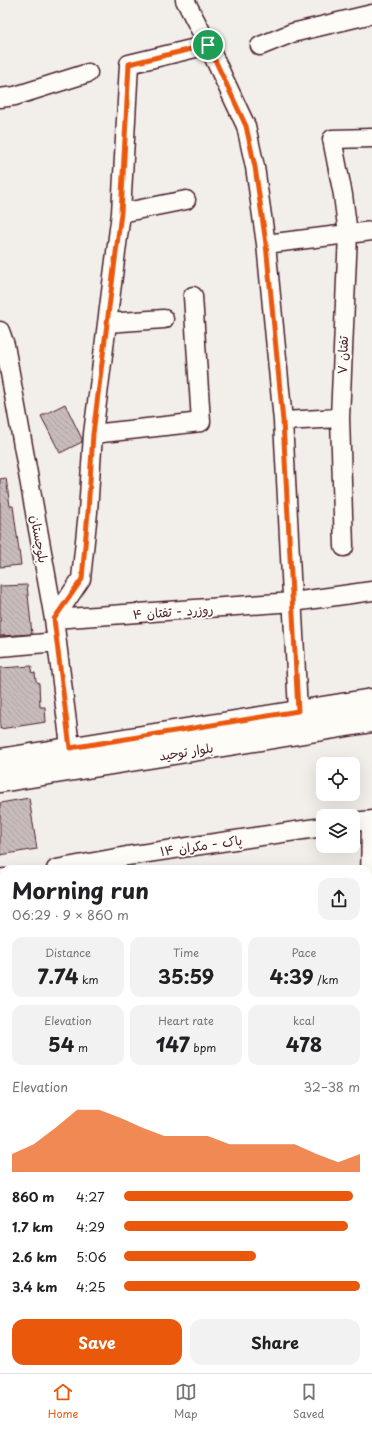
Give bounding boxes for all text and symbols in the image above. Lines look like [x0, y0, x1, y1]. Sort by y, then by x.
pin [191, 28, 225, 62]
icon: arrive [197, 34, 219, 56]
street label: تفتان ۷ [332, 335, 352, 375]
street label: بلوچستان [26, 513, 54, 565]
street label: روزرد - تفتان ۴ [132, 599, 214, 623]
street label: بلوار توحید [157, 737, 215, 765]
map controls [316, 757, 360, 853]
button: locate [316, 757, 360, 801]
button: layers [316, 809, 360, 853]
street label: پاک - مکران ۱۴ [159, 830, 244, 860]
text: Morning run [12, 873, 149, 906]
button: share [318, 878, 360, 920]
text: 06:29 · 9 × 860 m [12, 905, 129, 924]
text: Distance [45, 944, 91, 961]
text: Time [173, 944, 199, 961]
text: Pace [292, 944, 316, 961]
text: 7.74 [37, 961, 78, 991]
text: 35:59 [158, 961, 214, 991]
text: 4:39 [270, 961, 314, 991]
text: km [78, 971, 99, 988]
text: /km [314, 971, 338, 988]
text: Elevation [44, 1012, 92, 1029]
text: Heart rate [158, 1012, 214, 1029]
text: kcal [293, 1012, 315, 1029]
text: 54 [48, 1029, 74, 1059]
text: 147 [156, 1029, 190, 1059]
text: 478 [286, 1029, 322, 1059]
text: m [74, 1039, 88, 1056]
text: bpm [190, 1039, 216, 1056]
text: Elevation [12, 1077, 68, 1096]
text: 32–38 m [304, 1077, 360, 1096]
text: 860 m [12, 1187, 54, 1206]
text: 4:27 [76, 1187, 105, 1206]
text: 1.7 km [12, 1217, 53, 1236]
text: 4:29 [76, 1217, 105, 1236]
text: 2.6 km [12, 1247, 57, 1266]
text: 5:06 [76, 1247, 107, 1266]
text: 3.4 km [12, 1277, 57, 1296]
text: 4:25 [76, 1277, 106, 1296]
button: Save [12, 1319, 182, 1365]
button: Share [190, 1319, 360, 1365]
tab: Home [48, 1381, 78, 1422]
tab: Map [174, 1381, 197, 1422]
tab: Saved [293, 1381, 324, 1422]

